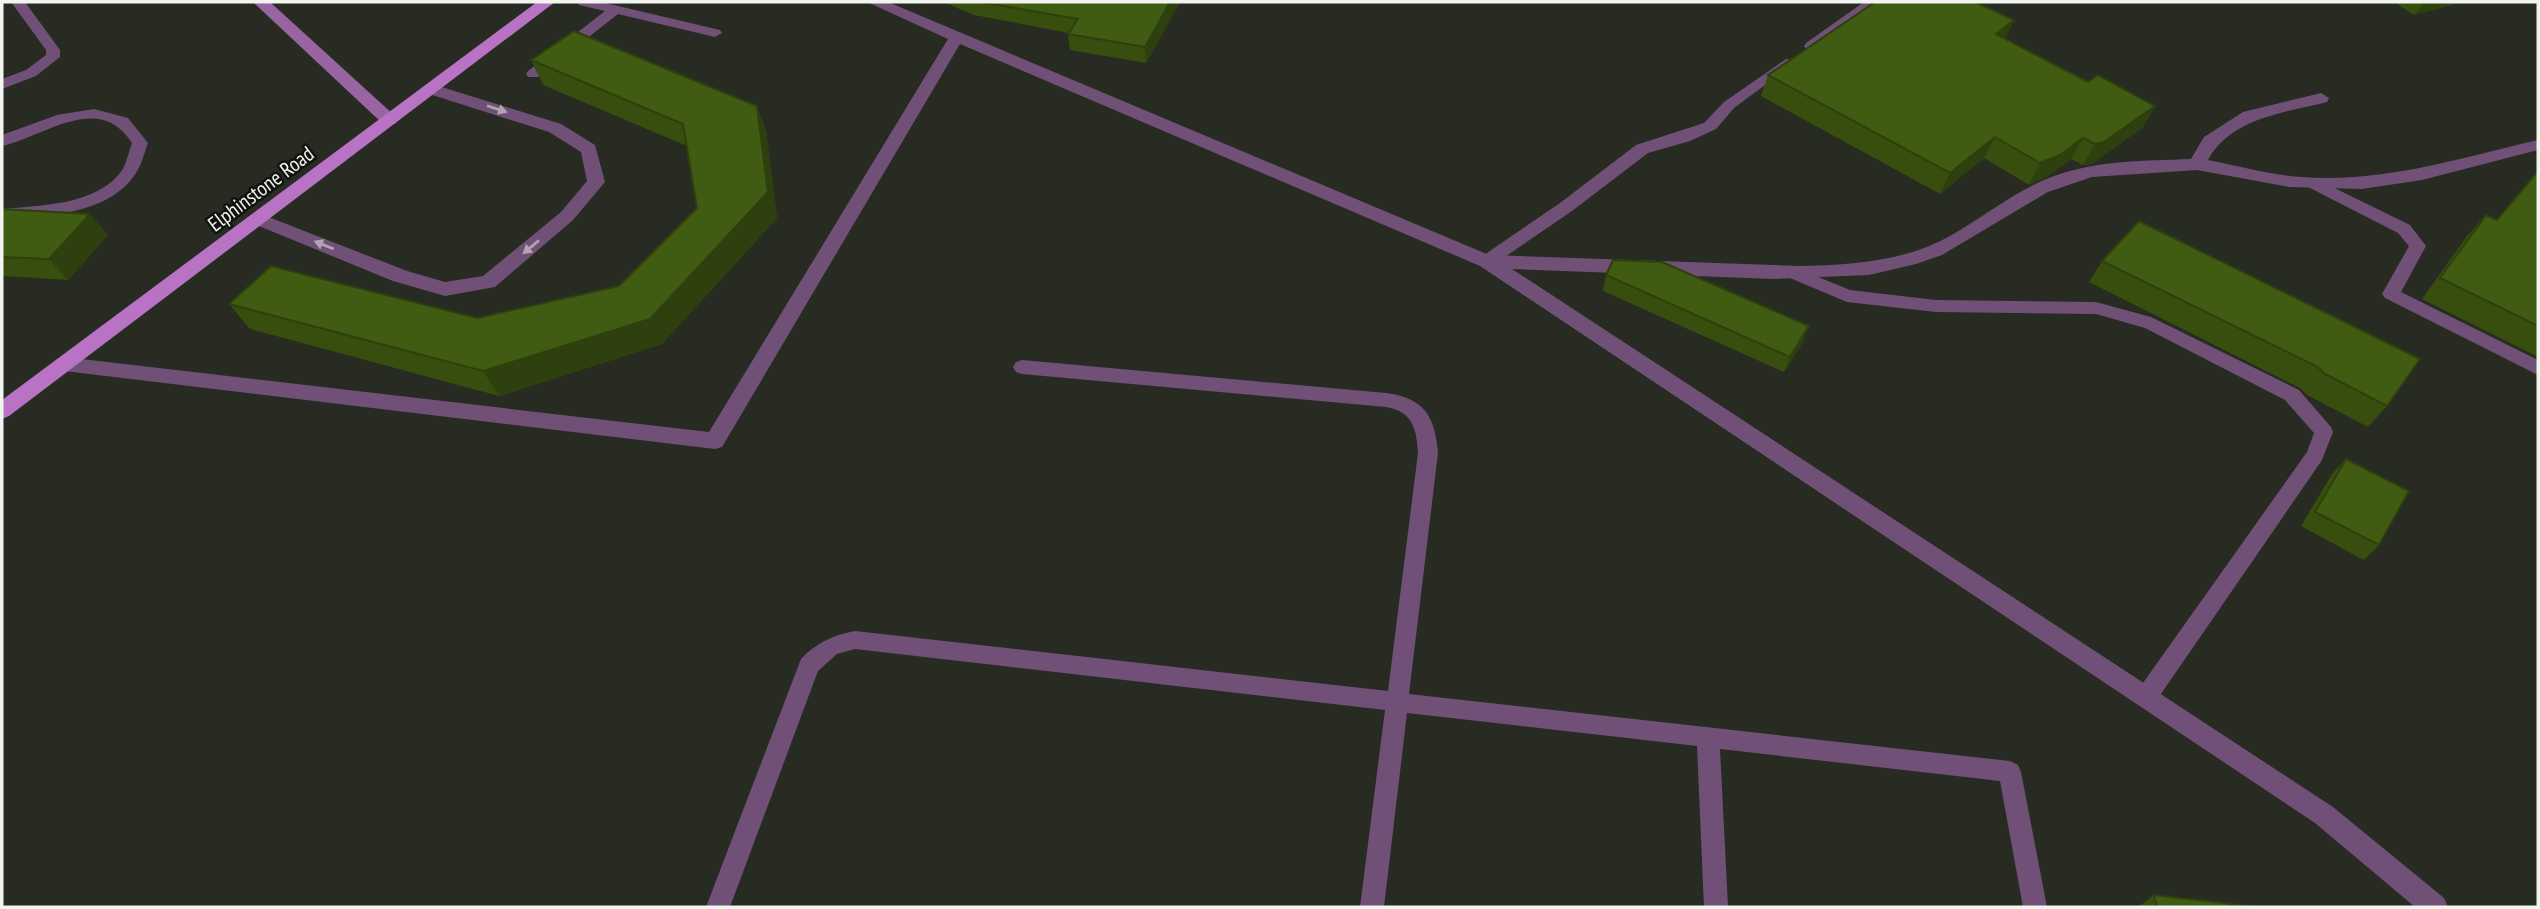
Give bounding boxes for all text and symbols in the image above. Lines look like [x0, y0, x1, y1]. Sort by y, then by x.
one-way arrow [486, 104, 507, 115]
street label: Elphinstone Road [202, 140, 319, 237]
one-way arrow [522, 239, 539, 254]
one-way arrow [314, 240, 335, 251]

